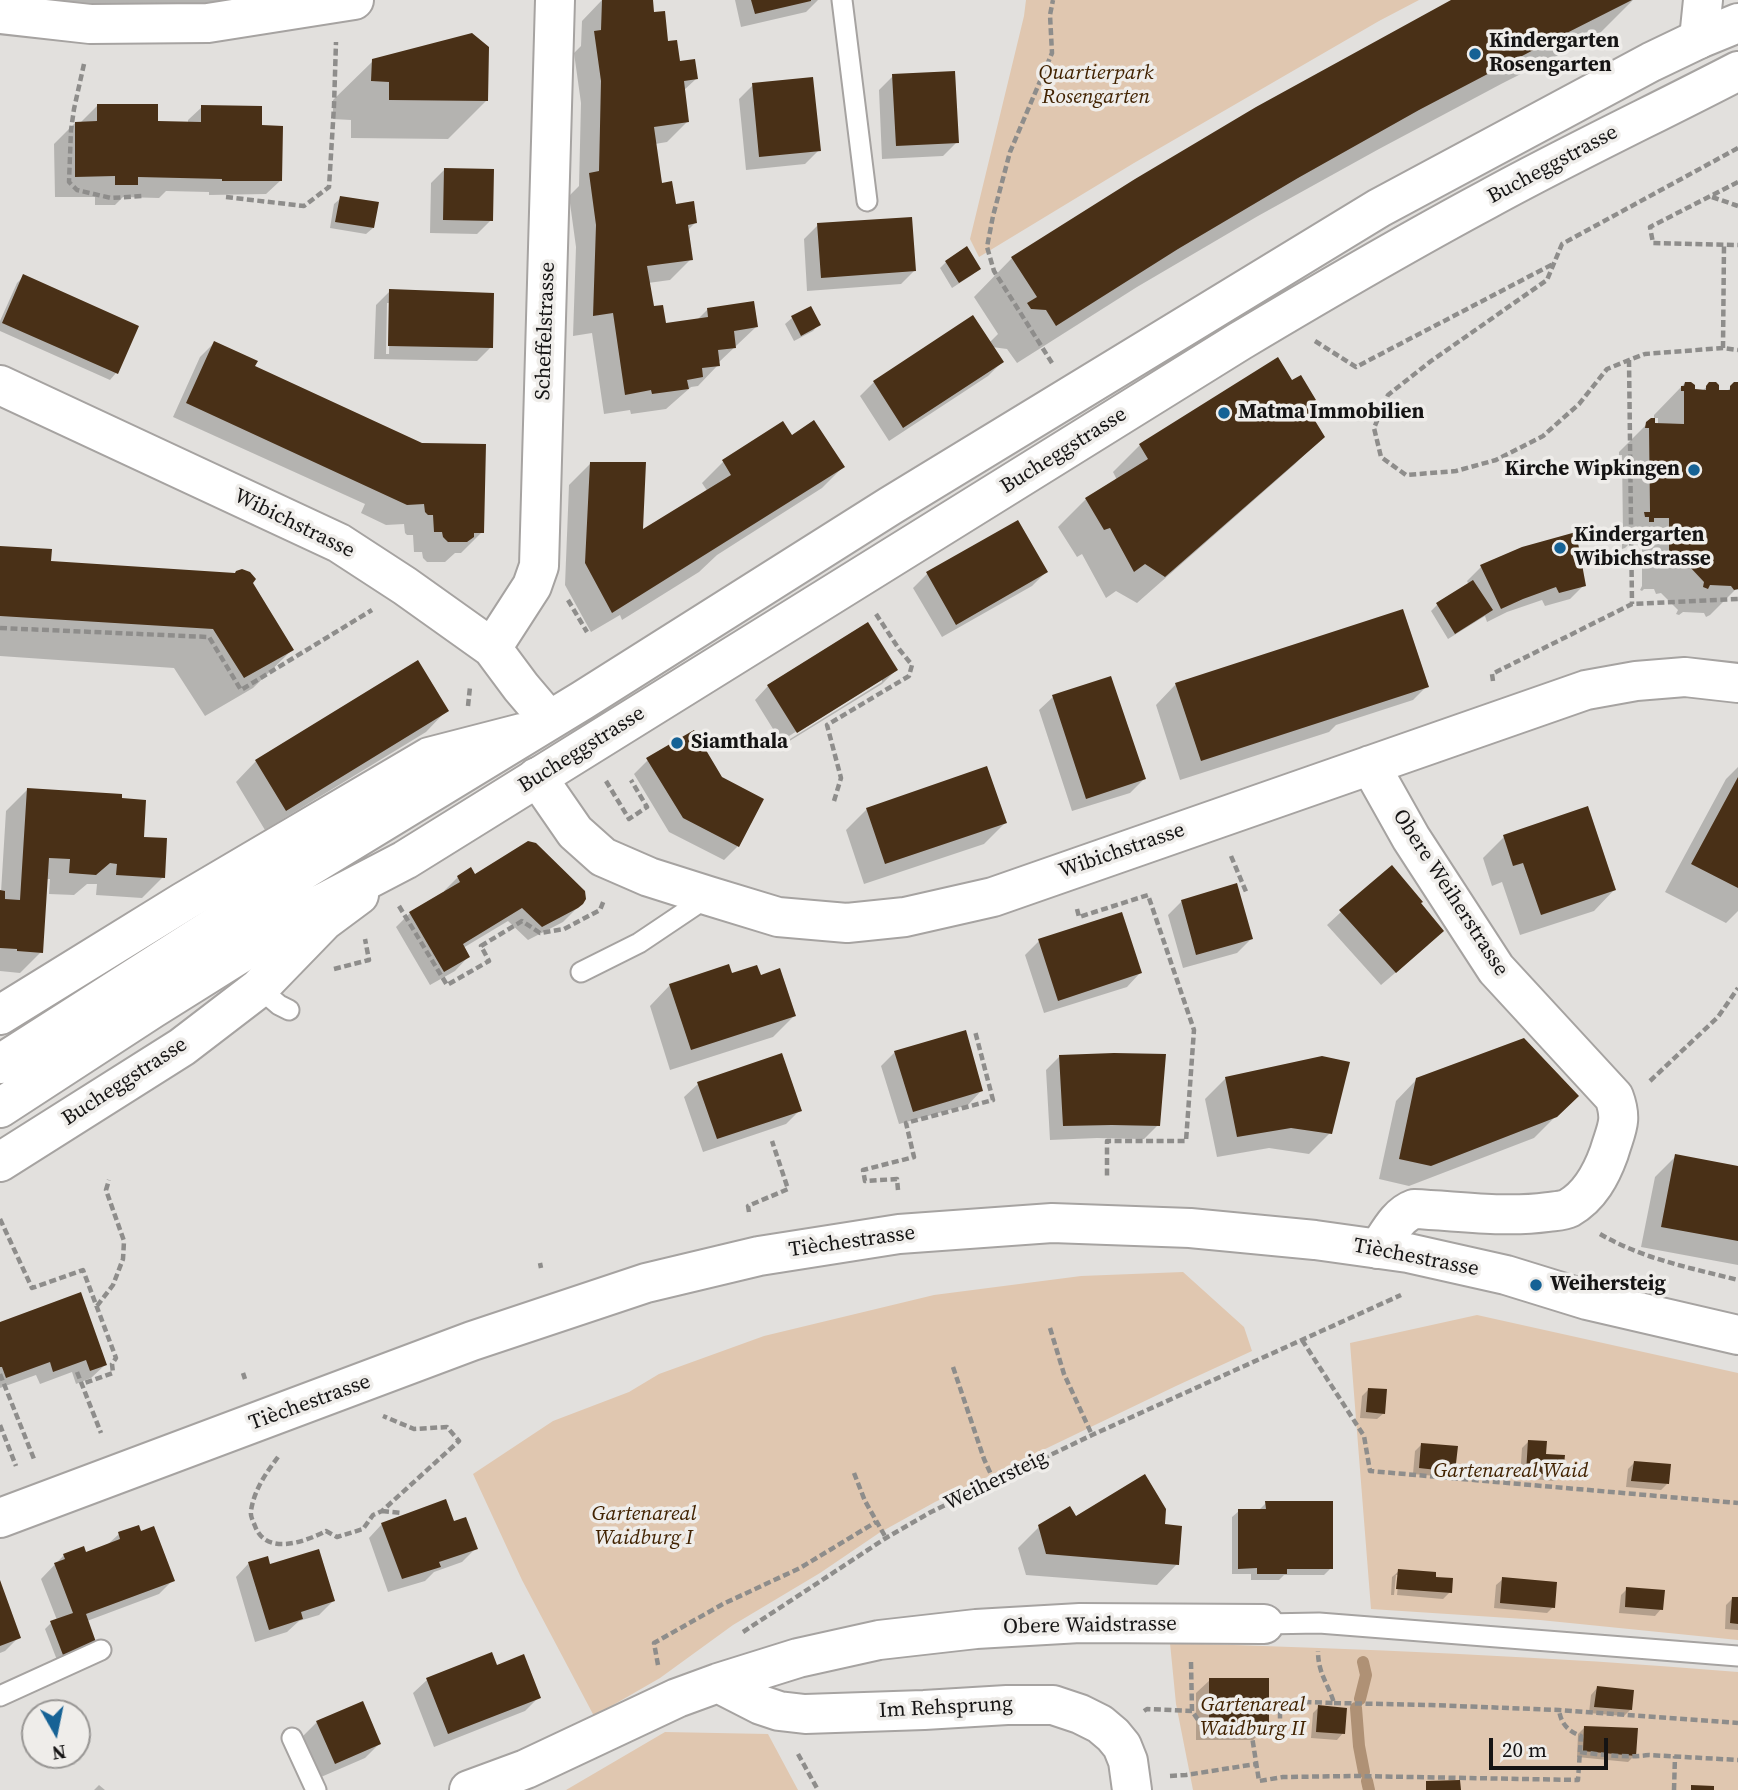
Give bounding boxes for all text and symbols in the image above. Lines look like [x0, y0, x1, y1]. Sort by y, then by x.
place label: Kindergarten Rosengarten [1489, 29, 1619, 79]
marker: Kindergarten Rosengarten [1467, 46, 1483, 62]
park label: Quartierpark Rosengarten [1038, 61, 1154, 111]
street label: Bucheggstrasse [1484, 120, 1622, 210]
street label: Scheffelstrasse [531, 261, 561, 401]
place label: Matma Immobilien [1238, 400, 1424, 426]
street label: Bucheggstrasse [996, 402, 1132, 500]
marker: Matma Immobilien [1216, 405, 1232, 421]
place label: Kirche Wipkingen [1504, 457, 1680, 483]
marker: Kirche Wipkingen [1686, 462, 1702, 478]
street label: Wibichstrasse [229, 484, 359, 564]
place label: Kindergarten Wibichstrasse [1574, 523, 1711, 573]
marker: Kindergarten Wibichstrasse [1552, 540, 1568, 556]
street label: Bucheggstrasse [514, 701, 650, 799]
place label: Siamthala [691, 730, 788, 756]
marker: Siamthala [669, 735, 685, 751]
street label: Obere Weiherstrasse [1387, 805, 1513, 981]
street label: Wibichstrasse [1056, 818, 1188, 884]
street label: Bucheggstrasse [58, 1032, 192, 1132]
street label: Tièchestrasse [787, 1221, 917, 1263]
street label: Tièchestrasse [1351, 1233, 1481, 1283]
place label: Weihersteig [1550, 1272, 1666, 1298]
marker: Weihersteig [1528, 1277, 1544, 1293]
street label: Tièchestrasse [246, 1369, 374, 1437]
street label: Weihersteig [940, 1445, 1052, 1517]
park label: Gartenareal Waid [1433, 1459, 1589, 1485]
park label: Gartenareal Waidburg I [592, 1502, 696, 1552]
street label: Obere Waidstrasse [1003, 1612, 1177, 1640]
street label: Im Rehsprung [878, 1692, 1014, 1724]
park label: Gartenareal Waidburg II [1200, 1693, 1306, 1743]
north arrow [21, 1699, 91, 1769]
scale bar [1493, 1724, 1612, 1768]
text: 20 m [1502, 1735, 1547, 1764]
text: N [50, 1739, 68, 1767]

